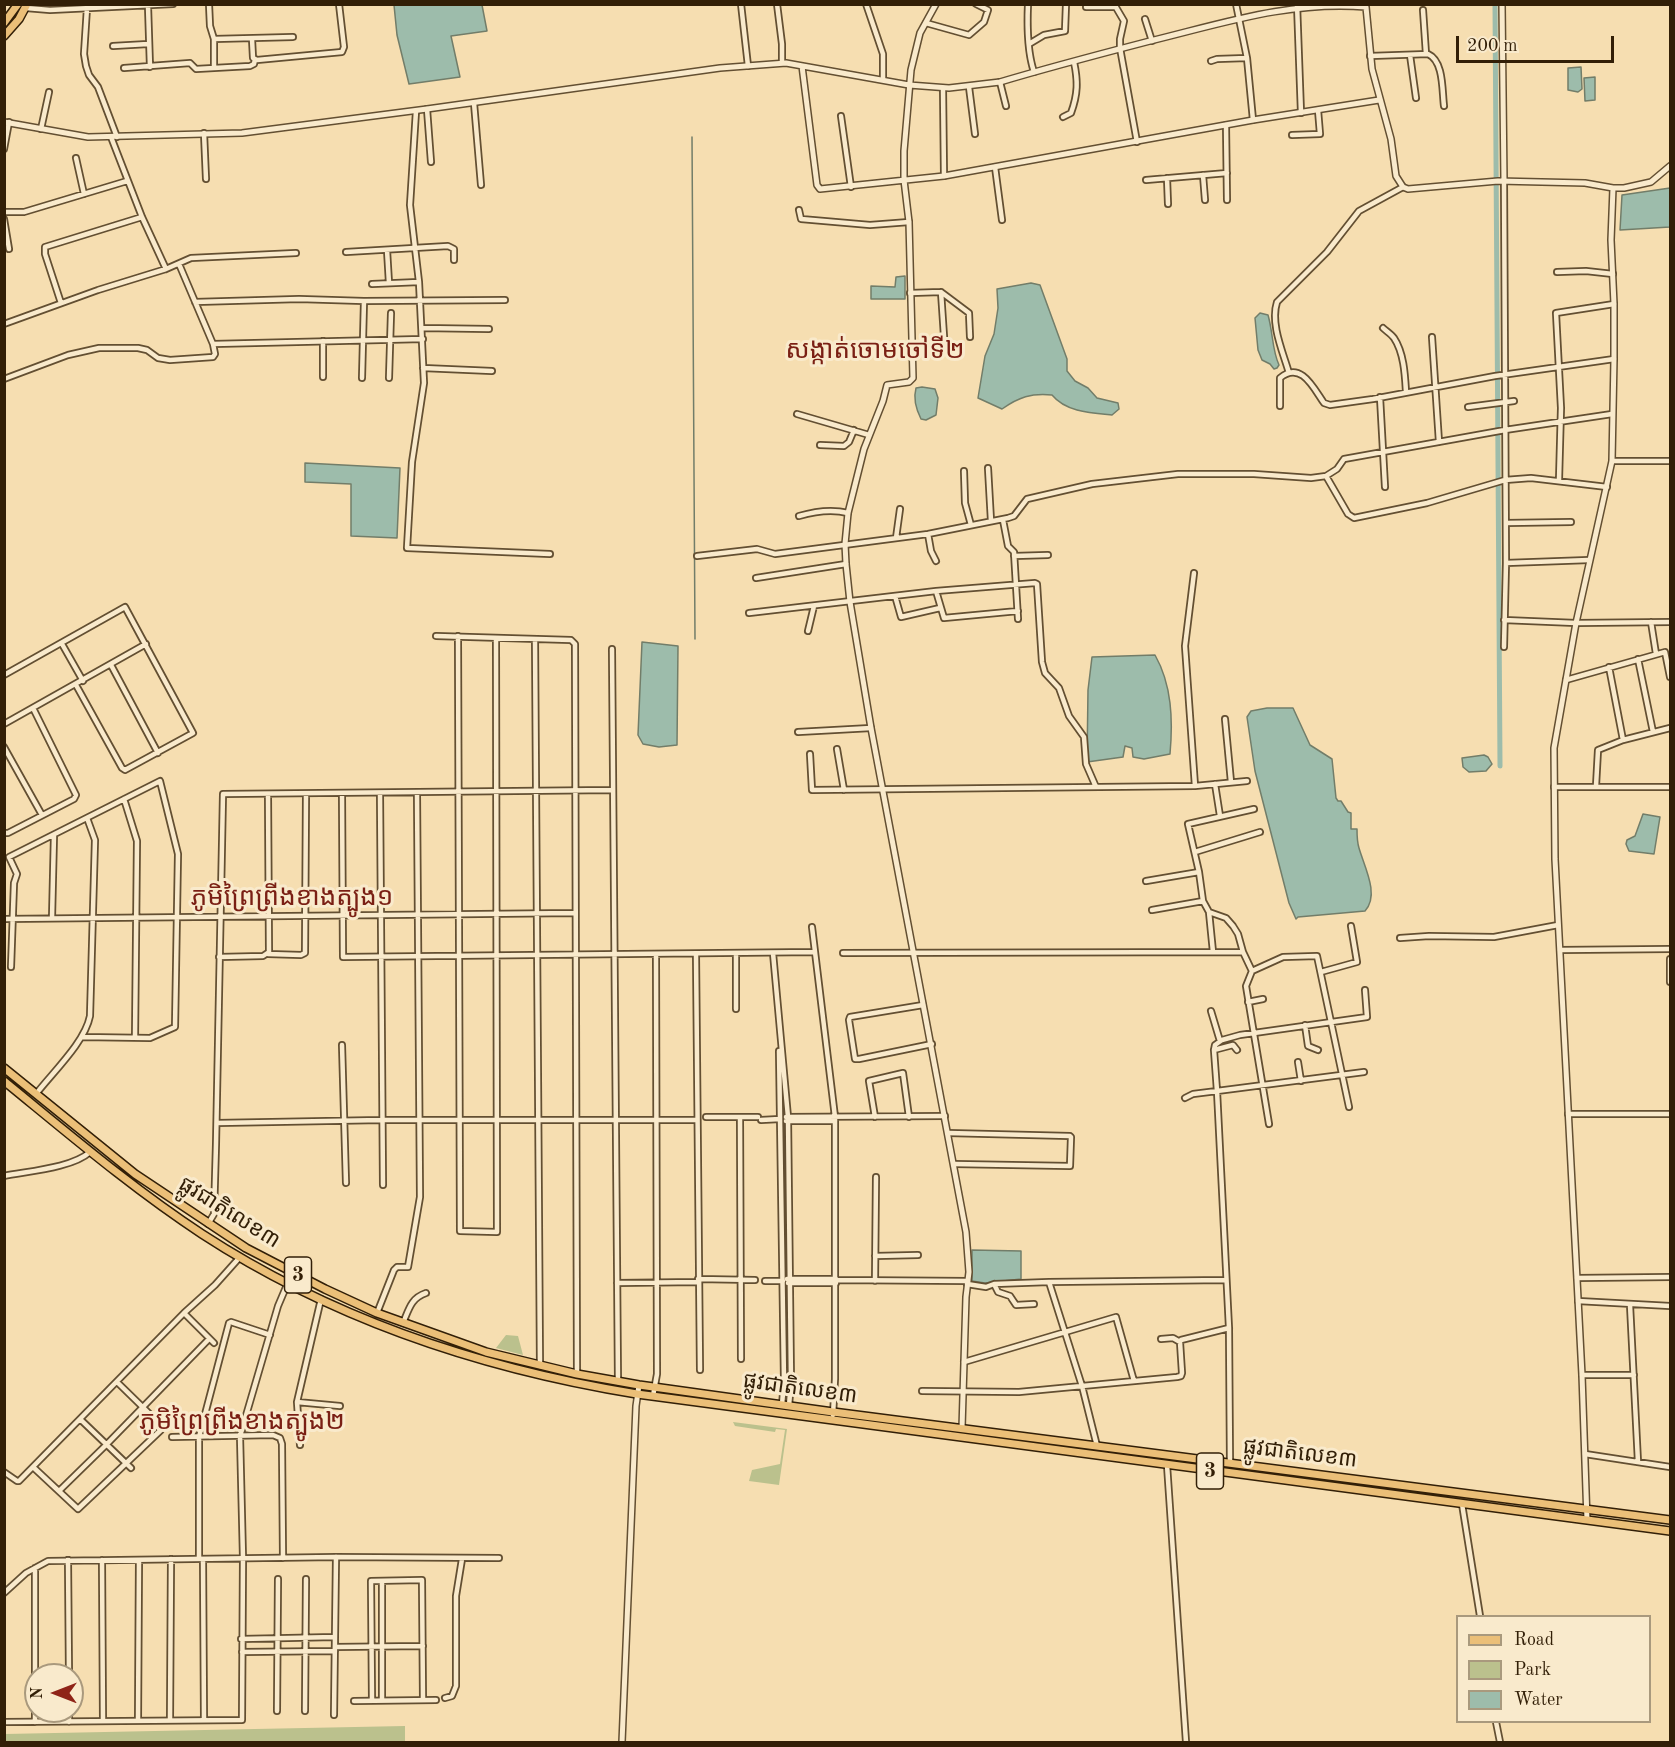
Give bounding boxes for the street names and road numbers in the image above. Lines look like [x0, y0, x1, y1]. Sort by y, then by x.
street label: ផ្លូវជាតិលេខ៣ [173, 1171, 285, 1255]
road number: 3 [284, 1257, 312, 1293]
street label: ផ្លូវជាតិលេខ៣ [741, 1368, 859, 1410]
street label: ផ្លូវជាតិលេខ៣ [1241, 1434, 1359, 1474]
road number: 3 [1196, 1453, 1224, 1489]

